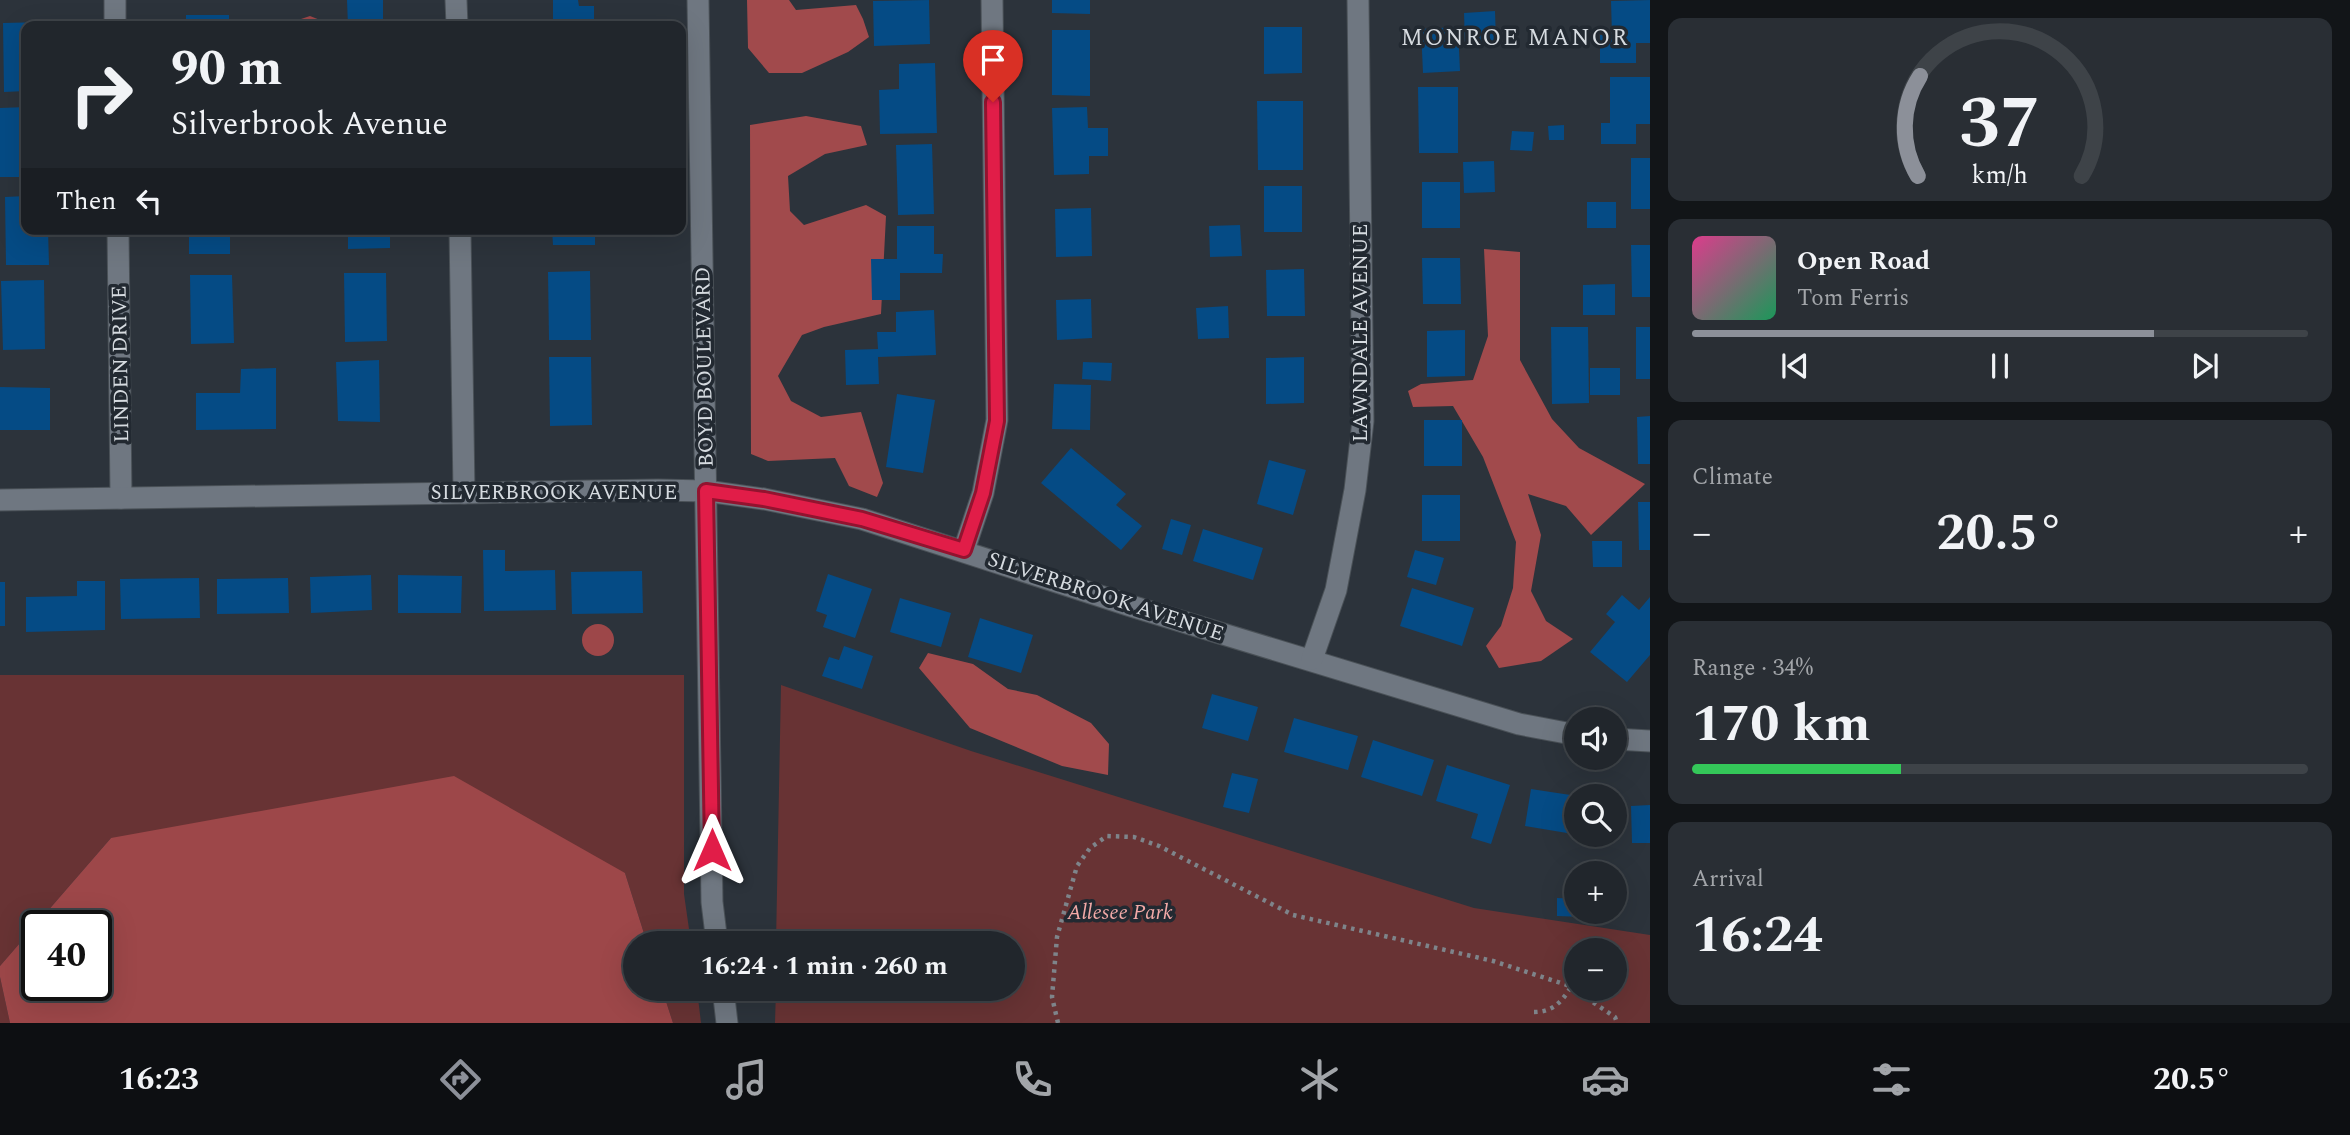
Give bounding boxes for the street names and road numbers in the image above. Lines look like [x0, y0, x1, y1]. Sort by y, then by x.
street label: LAWNDALE AVENUE [1345, 224, 1377, 442]
street label: BOYD BOULEVARD [687, 267, 723, 467]
street label: LINDEN DRIVE [104, 285, 138, 443]
street label: SILVERBROOK AVENUE [431, 477, 677, 509]
street label: SILVERBROOK AVENUE [983, 544, 1228, 650]

